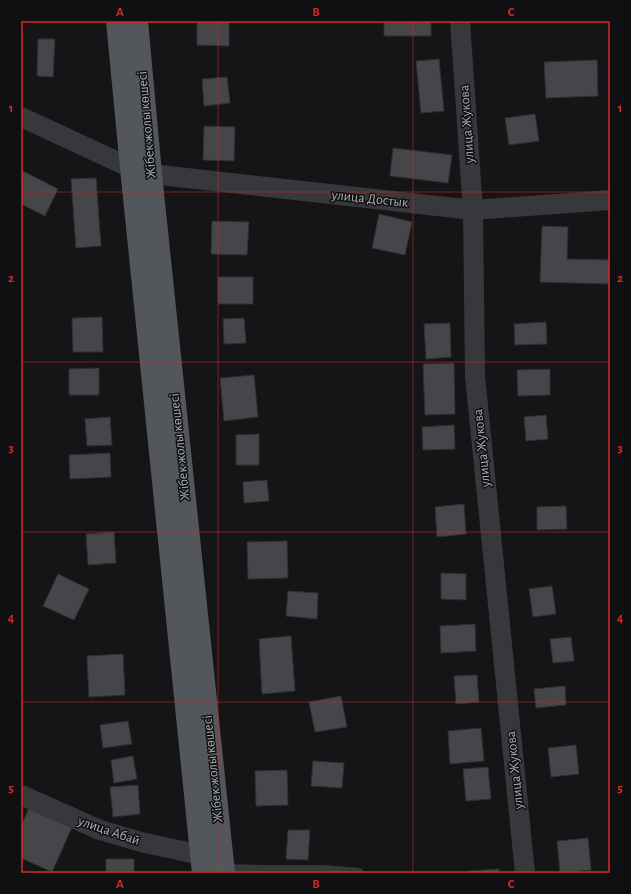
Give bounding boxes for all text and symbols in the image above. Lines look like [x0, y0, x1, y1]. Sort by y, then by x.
text: A [116, 6, 124, 19]
text: B [312, 6, 320, 19]
text: C [508, 6, 515, 19]
street label: Жібек жолы көшесі [135, 71, 159, 179]
street label: улица Жукова [457, 84, 477, 165]
text: 1 [9, 102, 13, 115]
text: 1 [618, 102, 622, 115]
street label: улица Достык [330, 188, 410, 210]
text: 2 [8, 272, 14, 285]
text: 2 [617, 272, 623, 285]
street label: Жібек жолы көшесі [167, 393, 193, 501]
street label: улица Жукова [471, 408, 493, 489]
text: 3 [8, 442, 14, 455]
text: 3 [617, 442, 623, 455]
text: 4 [8, 612, 15, 625]
text: 4 [617, 612, 624, 625]
street label: Жібек жолы көшесі [200, 715, 226, 823]
street label: улица Жукова [504, 730, 526, 811]
text: 5 [8, 782, 14, 795]
text: 5 [617, 782, 623, 795]
street label: улица Абай [75, 814, 142, 848]
text: A [116, 878, 124, 891]
text: B [312, 878, 320, 891]
text: C [508, 878, 515, 891]

